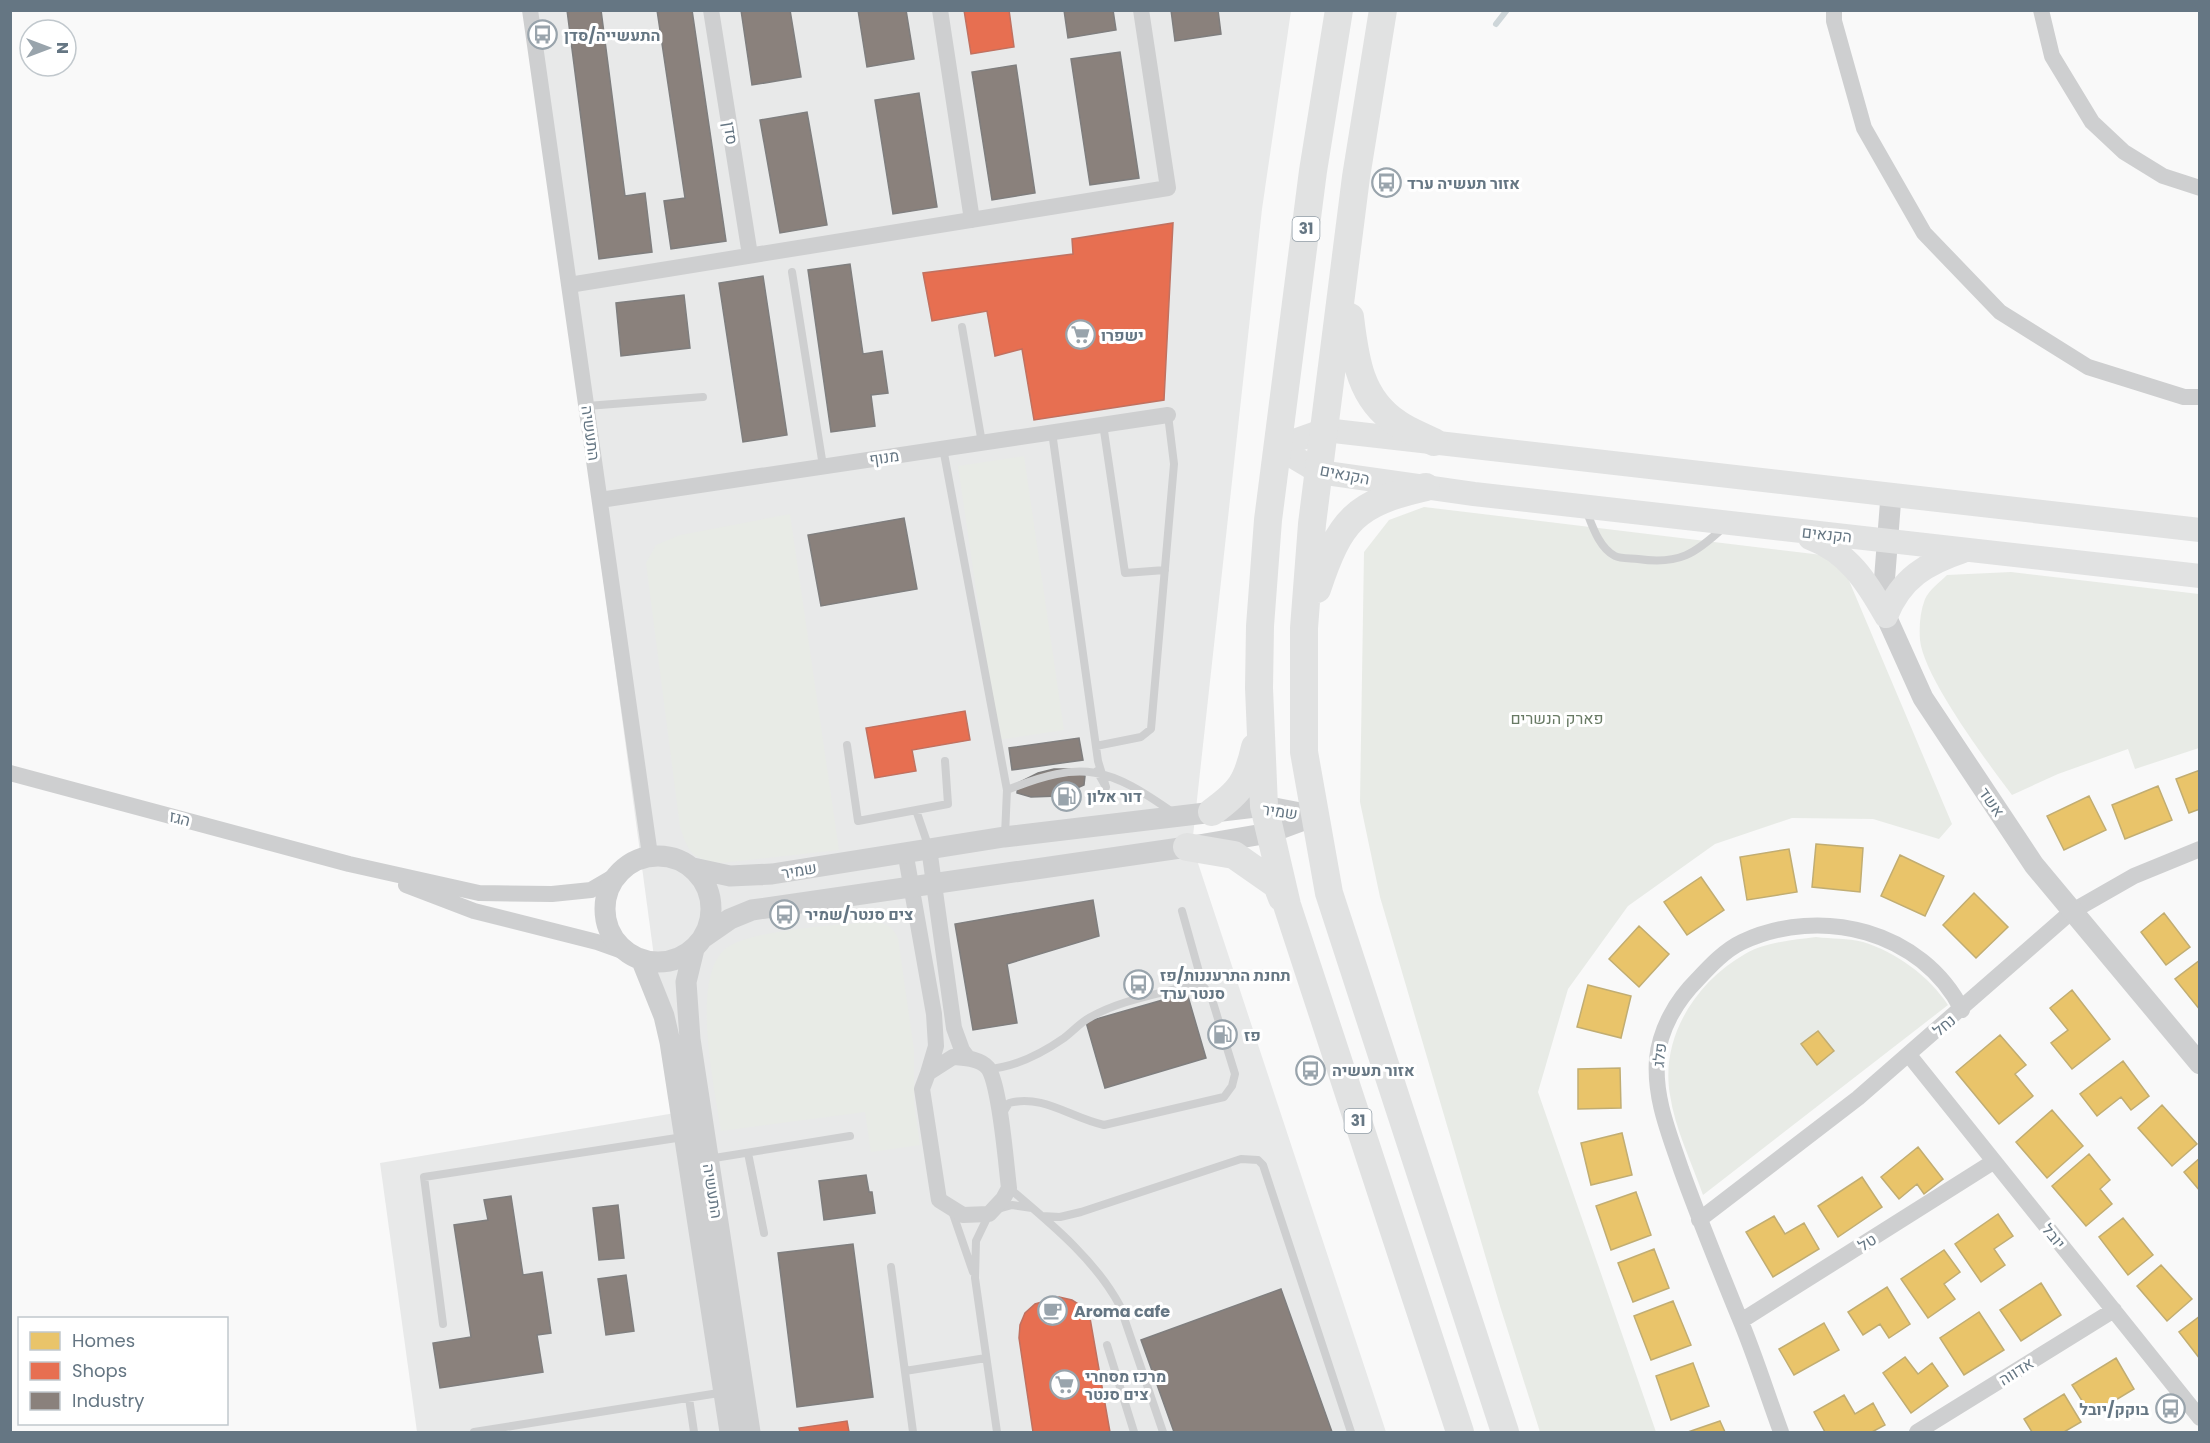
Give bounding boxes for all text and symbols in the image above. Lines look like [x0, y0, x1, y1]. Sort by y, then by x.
north arrow [18, 18, 78, 78]
bus stop icon: התעשייה/סדן [527, 19, 559, 51]
place label: התעשייה/סדן [564, 24, 660, 47]
text: N [51, 42, 74, 54]
street label: סדן [717, 120, 744, 146]
bus stop icon: אזור תעשיה ערד [1370, 167, 1402, 199]
place label: אזור תעשיה ערד [1407, 172, 1520, 195]
road number: 31 [1292, 217, 1320, 241]
supermarket icon: ישפרו [1064, 319, 1096, 351]
place label: ישפרו [1101, 324, 1144, 347]
street label: התעשיה [575, 404, 606, 462]
street label: מנוף [868, 444, 901, 471]
street label: הקנאים [1318, 458, 1372, 491]
street label: הקנאים [1801, 520, 1853, 549]
park label: פארק הנשרים [1510, 707, 1604, 730]
fuel station icon: דור אלון [1050, 780, 1082, 812]
street label: אשד [1973, 783, 2010, 822]
place label: דור אלון [1087, 785, 1142, 808]
street label: שמיר [1261, 798, 1299, 825]
street label: הגז [167, 805, 193, 832]
street label: שמיר [780, 856, 819, 885]
bus stop icon: צים סנטר/שמיר [768, 898, 800, 930]
place label: צים סנטר/שמיר [805, 903, 913, 926]
place label: תחנת התרעננות/פז סנטר ערד [1160, 964, 1291, 1005]
bus stop icon: תחנת התרעננות/פז סנטר ערד [1123, 968, 1155, 1000]
street label: נחל [1928, 1009, 1961, 1042]
fuel station icon: פז [1207, 1019, 1239, 1051]
place label: פז [1244, 1024, 1261, 1047]
street label: פלג [1647, 1042, 1672, 1068]
bus stop icon: אזור תעשיה [1295, 1054, 1327, 1086]
place label: אזור תעשיה [1332, 1059, 1415, 1082]
road number: 31 [1344, 1109, 1372, 1133]
street label: התעשיה [697, 1162, 728, 1220]
street label: יובל [2036, 1219, 2071, 1254]
street label: טל [1853, 1228, 1881, 1257]
cafe icon: Aroma cafe [1037, 1295, 1069, 1327]
place label: Aroma cafe [1074, 1300, 1170, 1323]
legend [18, 1317, 228, 1425]
text: Homes [72, 1328, 135, 1353]
street label: אדווה [1994, 1352, 2038, 1391]
text: Shops [72, 1358, 127, 1383]
place label: מרכז מסחרי צים סנטר [1085, 1365, 1166, 1406]
supermarket icon: מרכז מסחרי צים סנטר [1048, 1369, 1080, 1401]
text: Industry [72, 1388, 144, 1413]
bus stop icon: בוקק/יובל [2154, 1393, 2186, 1425]
place label: בוקק/יובל [2079, 1398, 2149, 1421]

